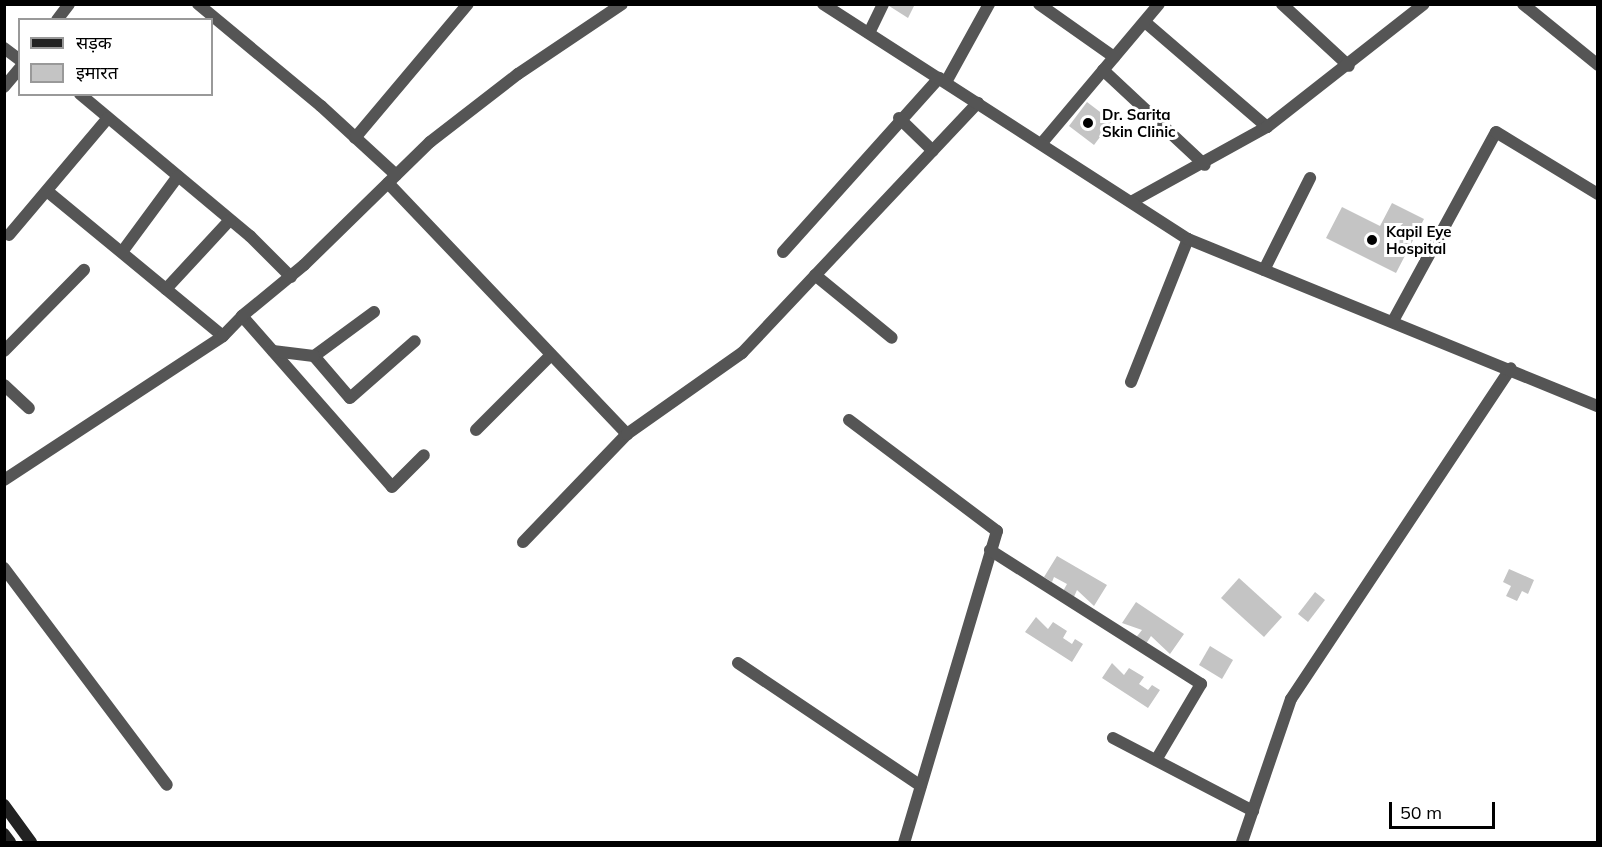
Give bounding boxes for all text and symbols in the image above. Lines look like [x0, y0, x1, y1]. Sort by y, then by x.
legend [18, 18, 213, 96]
text: सड़क [76, 31, 112, 54]
text: इमारत [76, 61, 118, 84]
place label: Dr. Sarita Skin Clinic [1102, 105, 1176, 140]
marker: Dr. Sarita Skin Clinic [1079, 114, 1097, 132]
place label: Kapil Eye Hospital [1386, 222, 1452, 257]
marker: Kapil Eye Hospital [1363, 231, 1381, 249]
scale bar [1392, 790, 1498, 828]
text: 50 m [1400, 801, 1442, 824]

